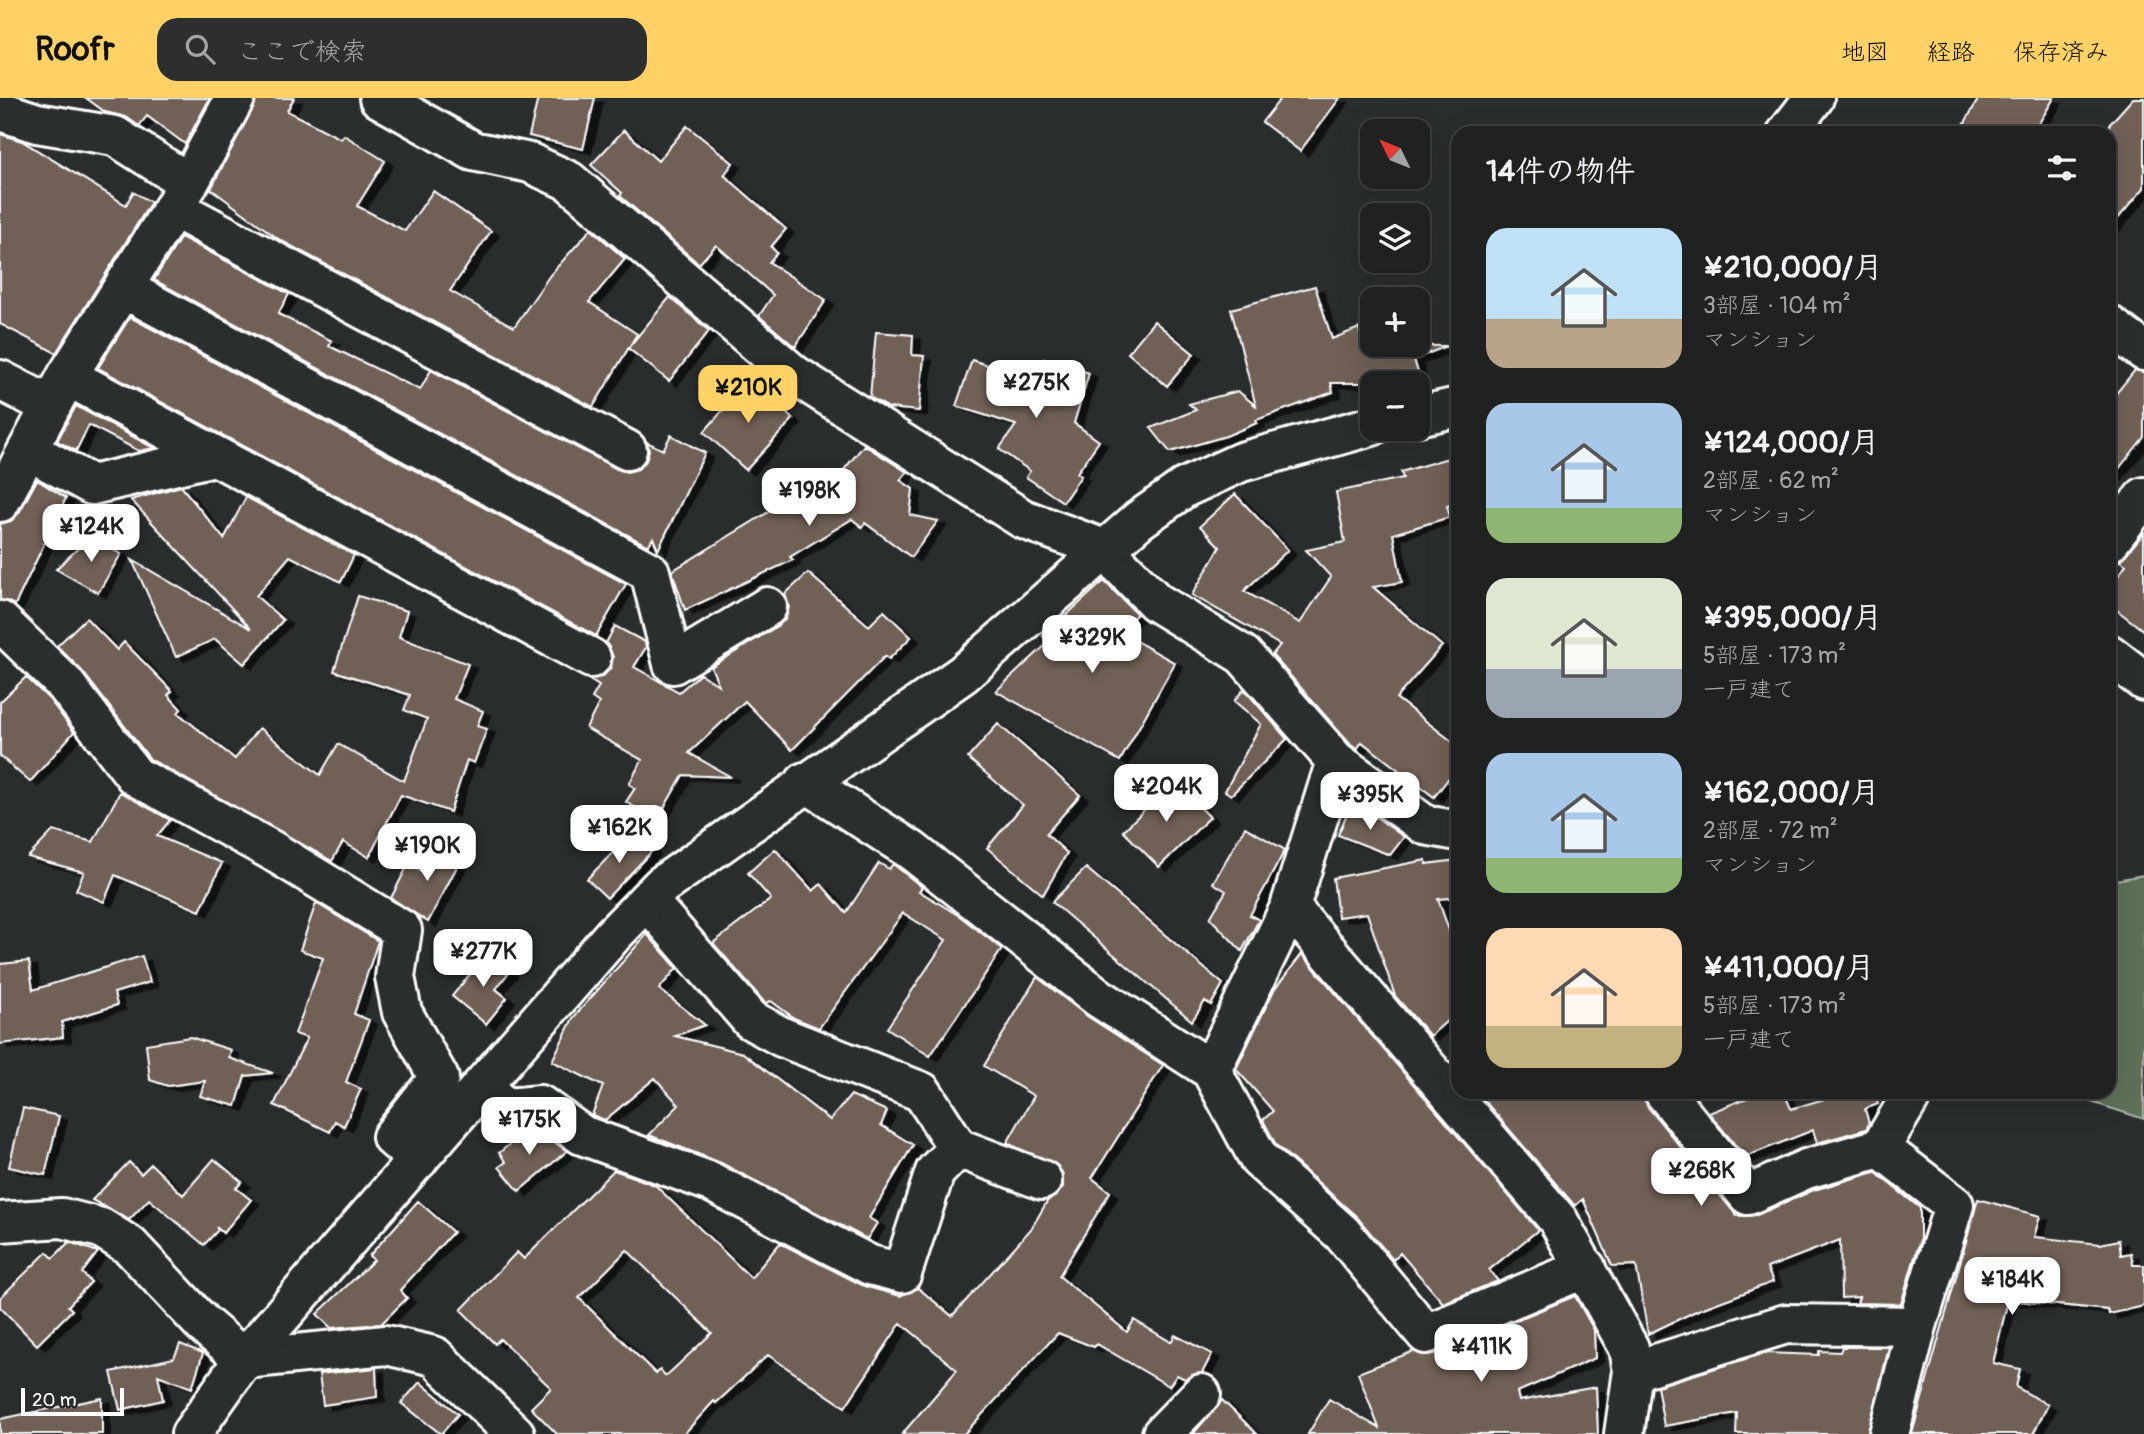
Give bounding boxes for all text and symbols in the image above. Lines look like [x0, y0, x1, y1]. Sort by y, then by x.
search box [157, 18, 647, 81]
text: Roofr [35, 29, 115, 70]
icon: search [181, 30, 219, 68]
text: ここで検索 [237, 36, 367, 68]
text: 地図 [1841, 38, 1889, 67]
text: 経路 [1927, 38, 1975, 67]
text: 保存済み [2013, 38, 2109, 67]
north arrow [1360, 119, 1430, 189]
map controls [1360, 119, 1430, 441]
icon: filters [2043, 149, 2081, 187]
text: 14件の物件 [1486, 153, 1635, 190]
button: layers [1360, 203, 1430, 273]
text: ¥210,000/月 [1703, 249, 1883, 286]
icon: home [1542, 256, 1626, 340]
button: + [1360, 287, 1430, 357]
text: 3部屋 · 104 m² [1703, 291, 1851, 320]
text: マンション [1703, 325, 1817, 354]
pin: ¥275K [987, 360, 1085, 420]
pin: ¥210K [699, 366, 797, 425]
text: ¥275K [1002, 368, 1070, 397]
button: − [1360, 371, 1430, 441]
text: ¥210K [714, 373, 782, 402]
text: ¥124,000/月 [1703, 424, 1880, 461]
icon: home [1542, 431, 1626, 515]
text: 2部屋 · 62 m² [1703, 466, 1839, 495]
pin: ¥198K [760, 468, 858, 528]
text: ¥198K [778, 476, 840, 505]
text: マンション [1703, 500, 1817, 529]
pin: ¥124K [42, 504, 140, 564]
text: ¥124K [58, 512, 124, 541]
text: ¥395,000/月 [1703, 599, 1882, 636]
icon: home [1542, 606, 1626, 690]
pin: ¥329K [1043, 616, 1141, 675]
text: ¥329K [1058, 623, 1126, 652]
text: 5部屋 · 173 m² [1703, 641, 1846, 670]
text: 一戸建て [1703, 675, 1795, 704]
pin: ¥204K [1117, 764, 1215, 824]
text: ¥204K [1130, 772, 1202, 801]
pin: ¥395K [1321, 772, 1419, 832]
text: ¥162,000/月 [1703, 774, 1880, 811]
text: ¥395K [1337, 780, 1403, 809]
icon: home [1542, 781, 1626, 865]
pin: ¥162K [570, 806, 668, 865]
text: ¥162K [586, 813, 652, 842]
text: 2部屋 · 72 m² [1703, 816, 1838, 845]
pin: ¥190K [378, 824, 476, 883]
text: ¥190K [394, 831, 460, 860]
text: マンション [1703, 850, 1817, 879]
pin: ¥277K [434, 930, 532, 989]
text: ¥277K [449, 937, 517, 966]
text: ¥411,000/月 [1703, 949, 1875, 986]
icon: home [1542, 956, 1626, 1040]
text: 5部屋 · 173 m² [1703, 991, 1846, 1020]
text: 一戸建て [1703, 1025, 1795, 1054]
pin: ¥175K [480, 1098, 578, 1157]
text: ¥175K [497, 1105, 561, 1134]
pin: ¥268K [1652, 1148, 1750, 1208]
text: ¥268K [1667, 1156, 1735, 1185]
pin: ¥184K [1963, 1258, 2061, 1317]
text: ¥184K [1980, 1265, 2044, 1294]
pin: ¥411K [1432, 1324, 1530, 1384]
text: ¥411K [1450, 1332, 1512, 1361]
scale bar [21, 1385, 124, 1417]
text: 20 m [32, 1388, 77, 1412]

